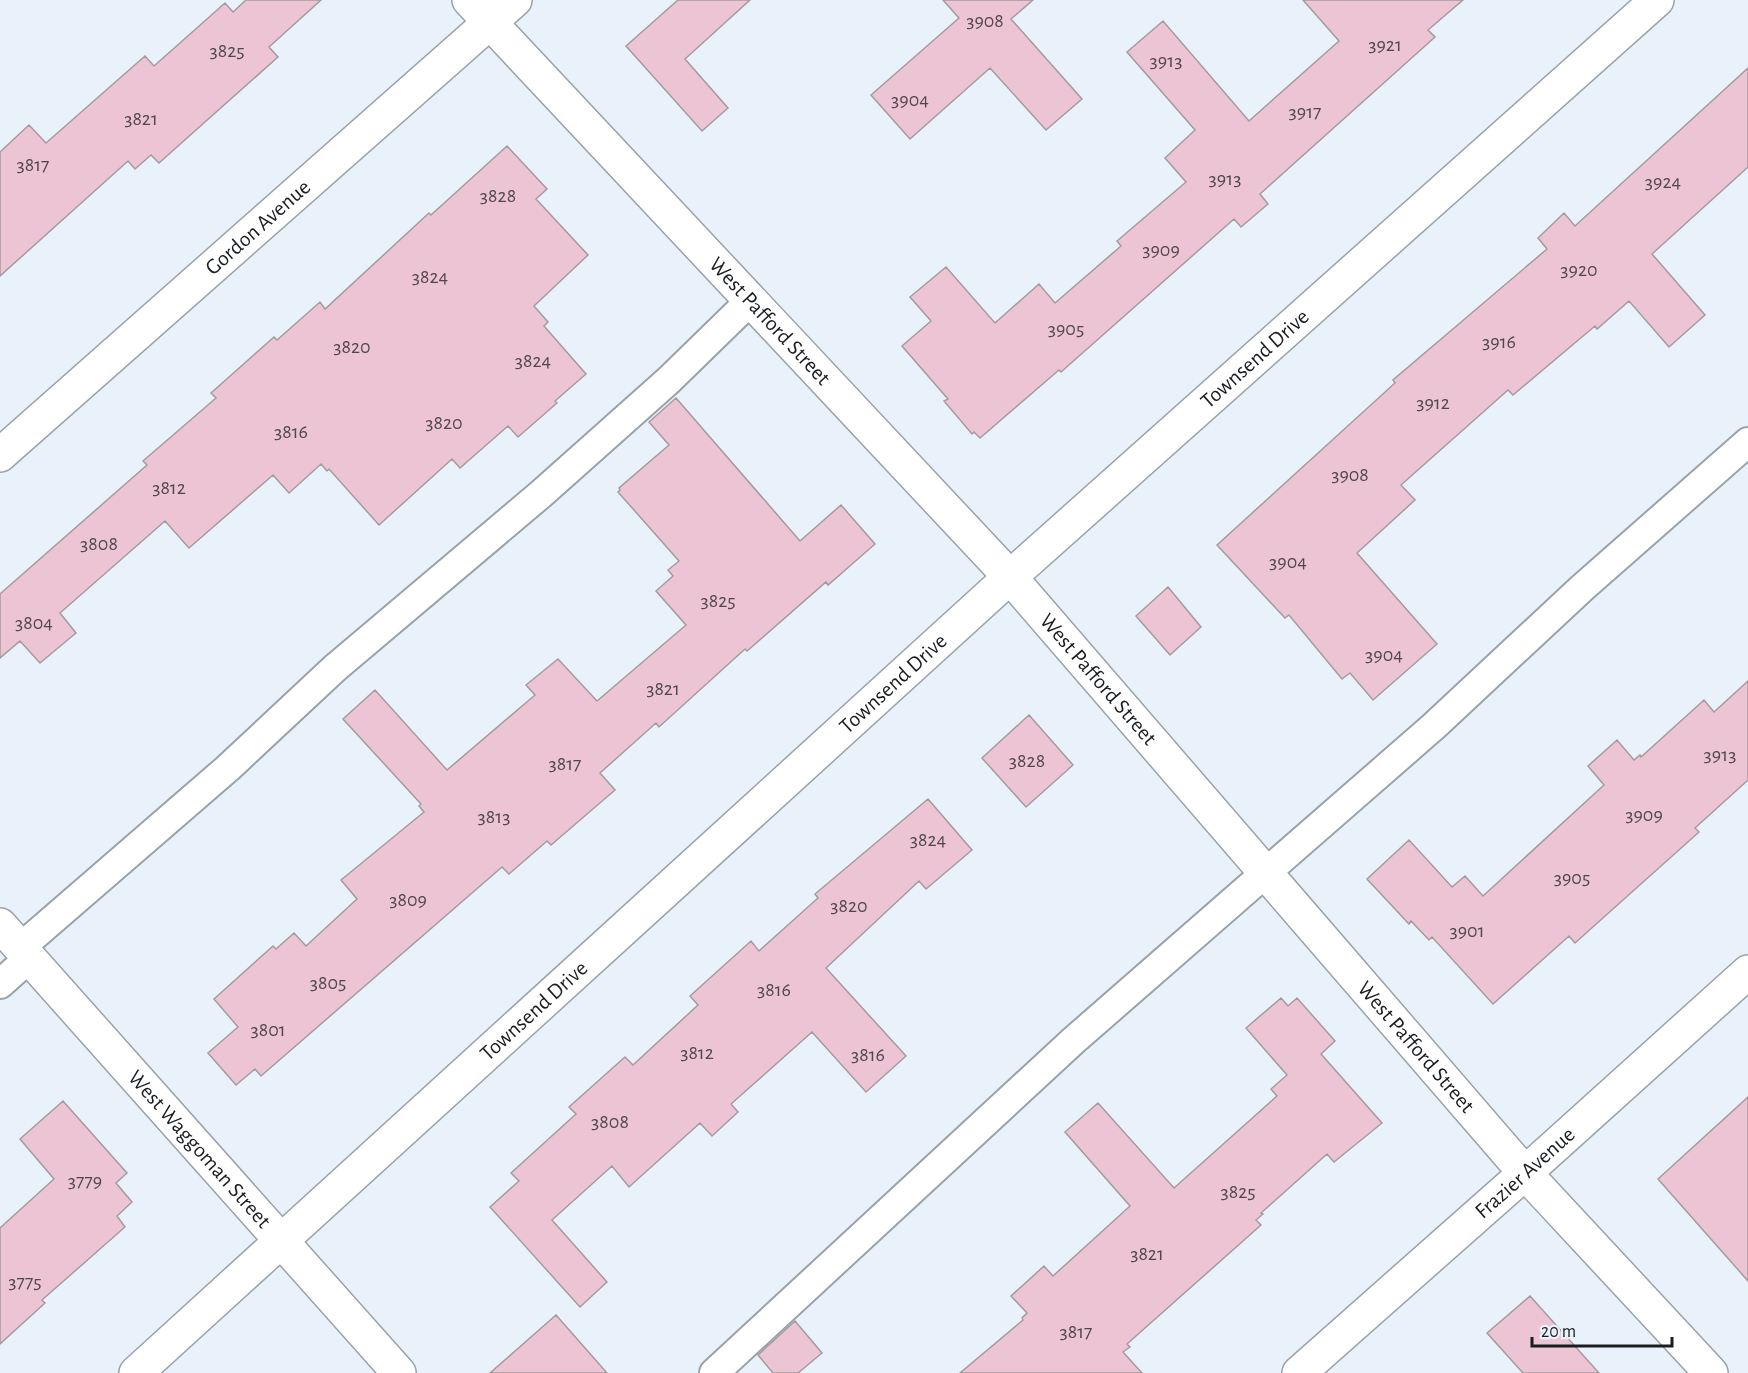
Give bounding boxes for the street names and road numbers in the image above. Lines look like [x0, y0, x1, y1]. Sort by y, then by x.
street label: Gordon Avenue [201, 175, 314, 279]
street label: West Pafford Street [705, 253, 835, 389]
street label: Townsend Drive [1196, 305, 1313, 412]
street label: West Pafford Street [1036, 609, 1161, 749]
street label: Townsend Drive [835, 629, 951, 738]
street label: Townsend Drive [476, 957, 592, 1065]
street label: West Pafford Street [1353, 977, 1479, 1117]
street label: West Waggoman Street [124, 1066, 275, 1232]
street label: Frazier Avenue [1471, 1123, 1579, 1223]

